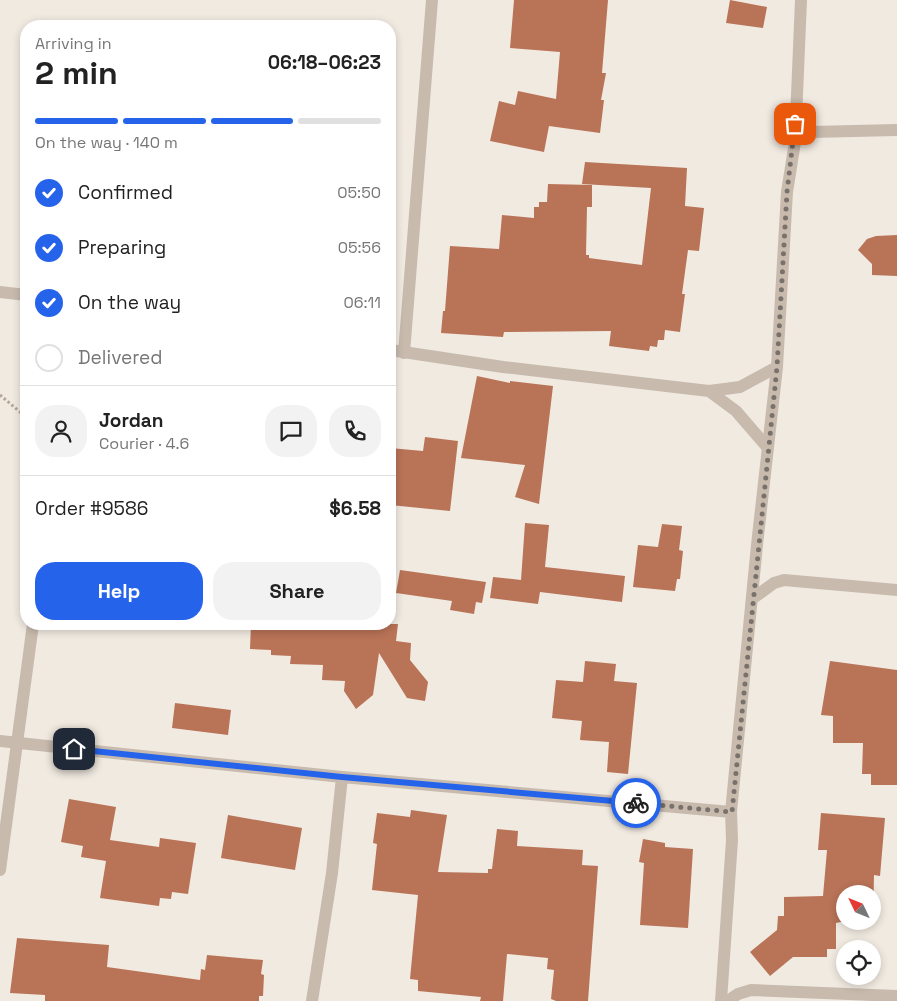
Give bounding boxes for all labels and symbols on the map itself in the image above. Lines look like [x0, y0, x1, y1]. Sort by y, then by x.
pin [774, 103, 816, 145]
pin [53, 728, 95, 770]
courier [611, 778, 661, 828]
north arrow [836, 885, 881, 930]

